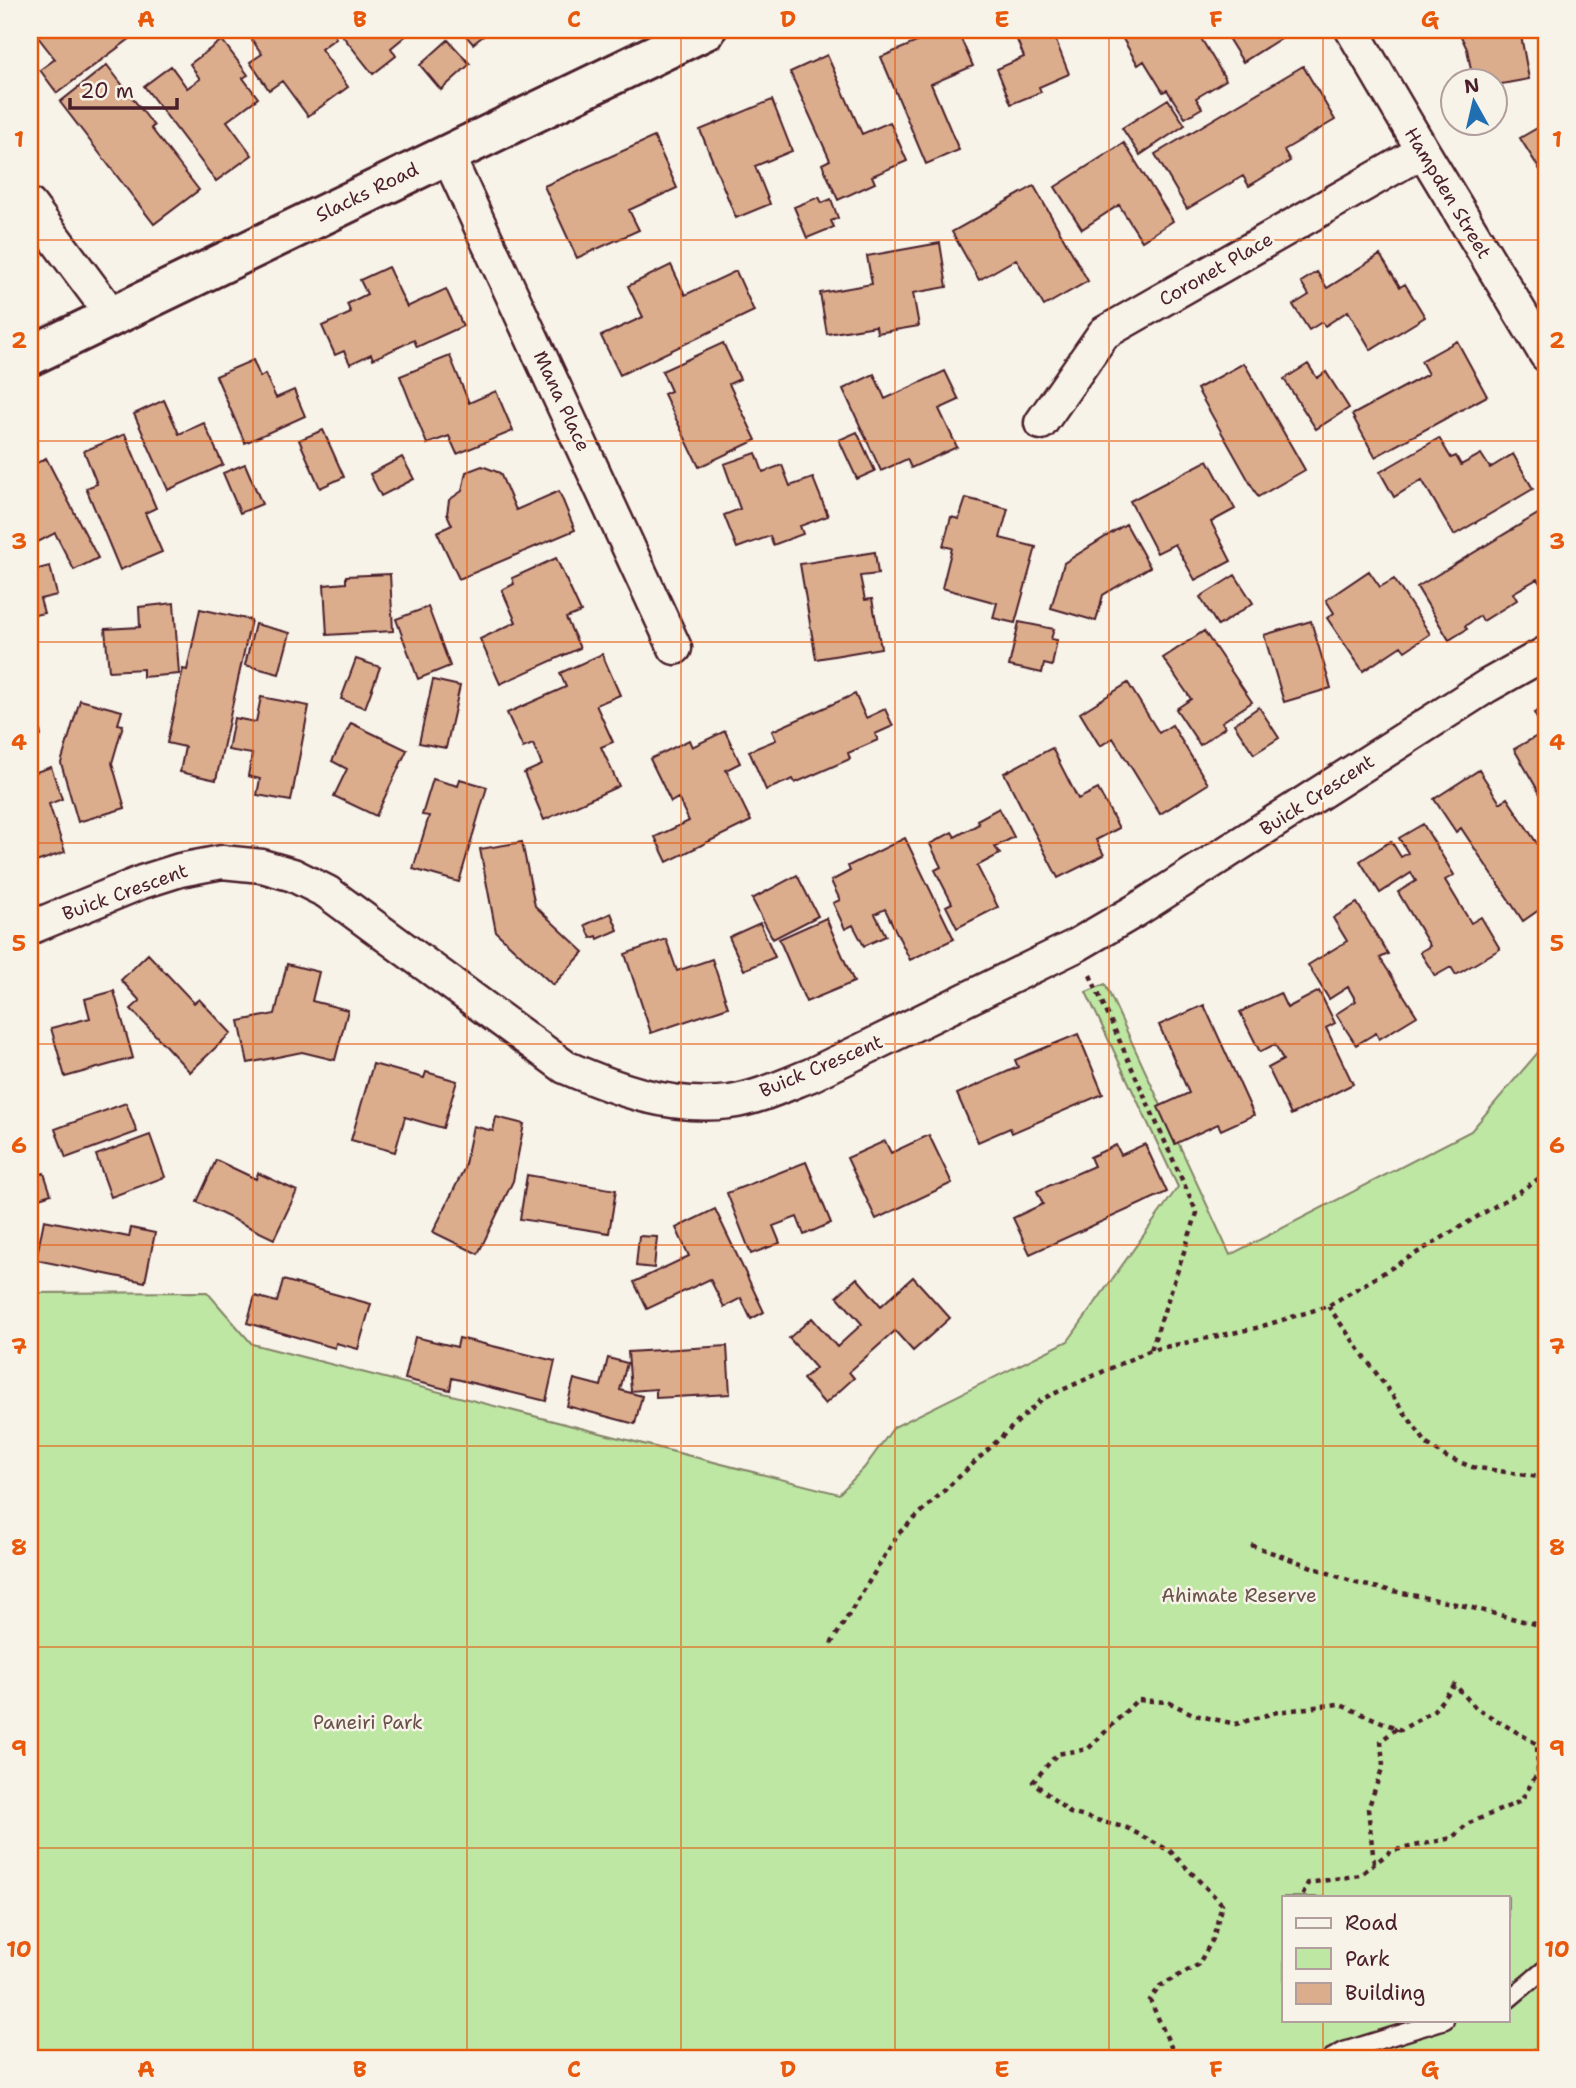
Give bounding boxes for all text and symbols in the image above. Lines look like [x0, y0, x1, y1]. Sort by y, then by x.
text: A [137, 4, 155, 34]
text: B [353, 4, 367, 34]
text: C [567, 4, 581, 34]
text: D [780, 4, 796, 34]
text: E [994, 4, 1010, 34]
text: F [1209, 4, 1223, 34]
text: G [1421, 4, 1440, 34]
scale bar [70, 66, 177, 110]
north arrow [1440, 66, 1510, 136]
text: N [1463, 72, 1481, 99]
text: 20 m [80, 77, 134, 105]
street label: Hampden Street [1399, 123, 1497, 263]
text: 1 [14, 124, 24, 154]
text: 1 [1552, 124, 1562, 154]
street label: Slacks Road [311, 156, 423, 228]
street label: Coronet Place [1155, 226, 1277, 312]
text: 2 [11, 325, 27, 355]
text: 2 [1549, 325, 1565, 355]
street label: Mana Place [528, 347, 596, 455]
text: 3 [11, 526, 27, 556]
text: 3 [1549, 526, 1565, 556]
text: 4 [11, 727, 27, 757]
text: 4 [1549, 727, 1565, 757]
street label: Buick Crescent [1255, 749, 1379, 841]
street label: Buick Crescent [59, 858, 191, 926]
text: 5 [12, 928, 26, 958]
text: 5 [1550, 928, 1564, 958]
street label: Buick Crescent [755, 1029, 887, 1103]
text: 6 [11, 1130, 27, 1160]
text: 6 [1549, 1130, 1565, 1160]
text: 7 [11, 1331, 27, 1361]
text: 7 [1549, 1331, 1565, 1361]
text: 8 [11, 1532, 27, 1562]
text: 8 [1549, 1532, 1565, 1562]
park label: Ahimate Reserve [1161, 1583, 1317, 1608]
park label: Paneiri Park [313, 1710, 423, 1735]
text: 9 [11, 1733, 27, 1763]
text: 9 [1549, 1733, 1565, 1763]
legend [1282, 1896, 1510, 2022]
text: Road [1345, 1909, 1398, 1937]
text: 10 [6, 1934, 32, 1964]
text: 10 [1544, 1934, 1570, 1964]
text: Park [1345, 1945, 1390, 1973]
text: Building [1345, 1979, 1425, 2007]
text: A [137, 2054, 155, 2084]
text: B [353, 2054, 367, 2084]
text: C [567, 2054, 581, 2084]
text: D [780, 2054, 796, 2084]
text: E [994, 2054, 1010, 2084]
text: F [1209, 2054, 1223, 2084]
text: G [1421, 2054, 1440, 2084]

